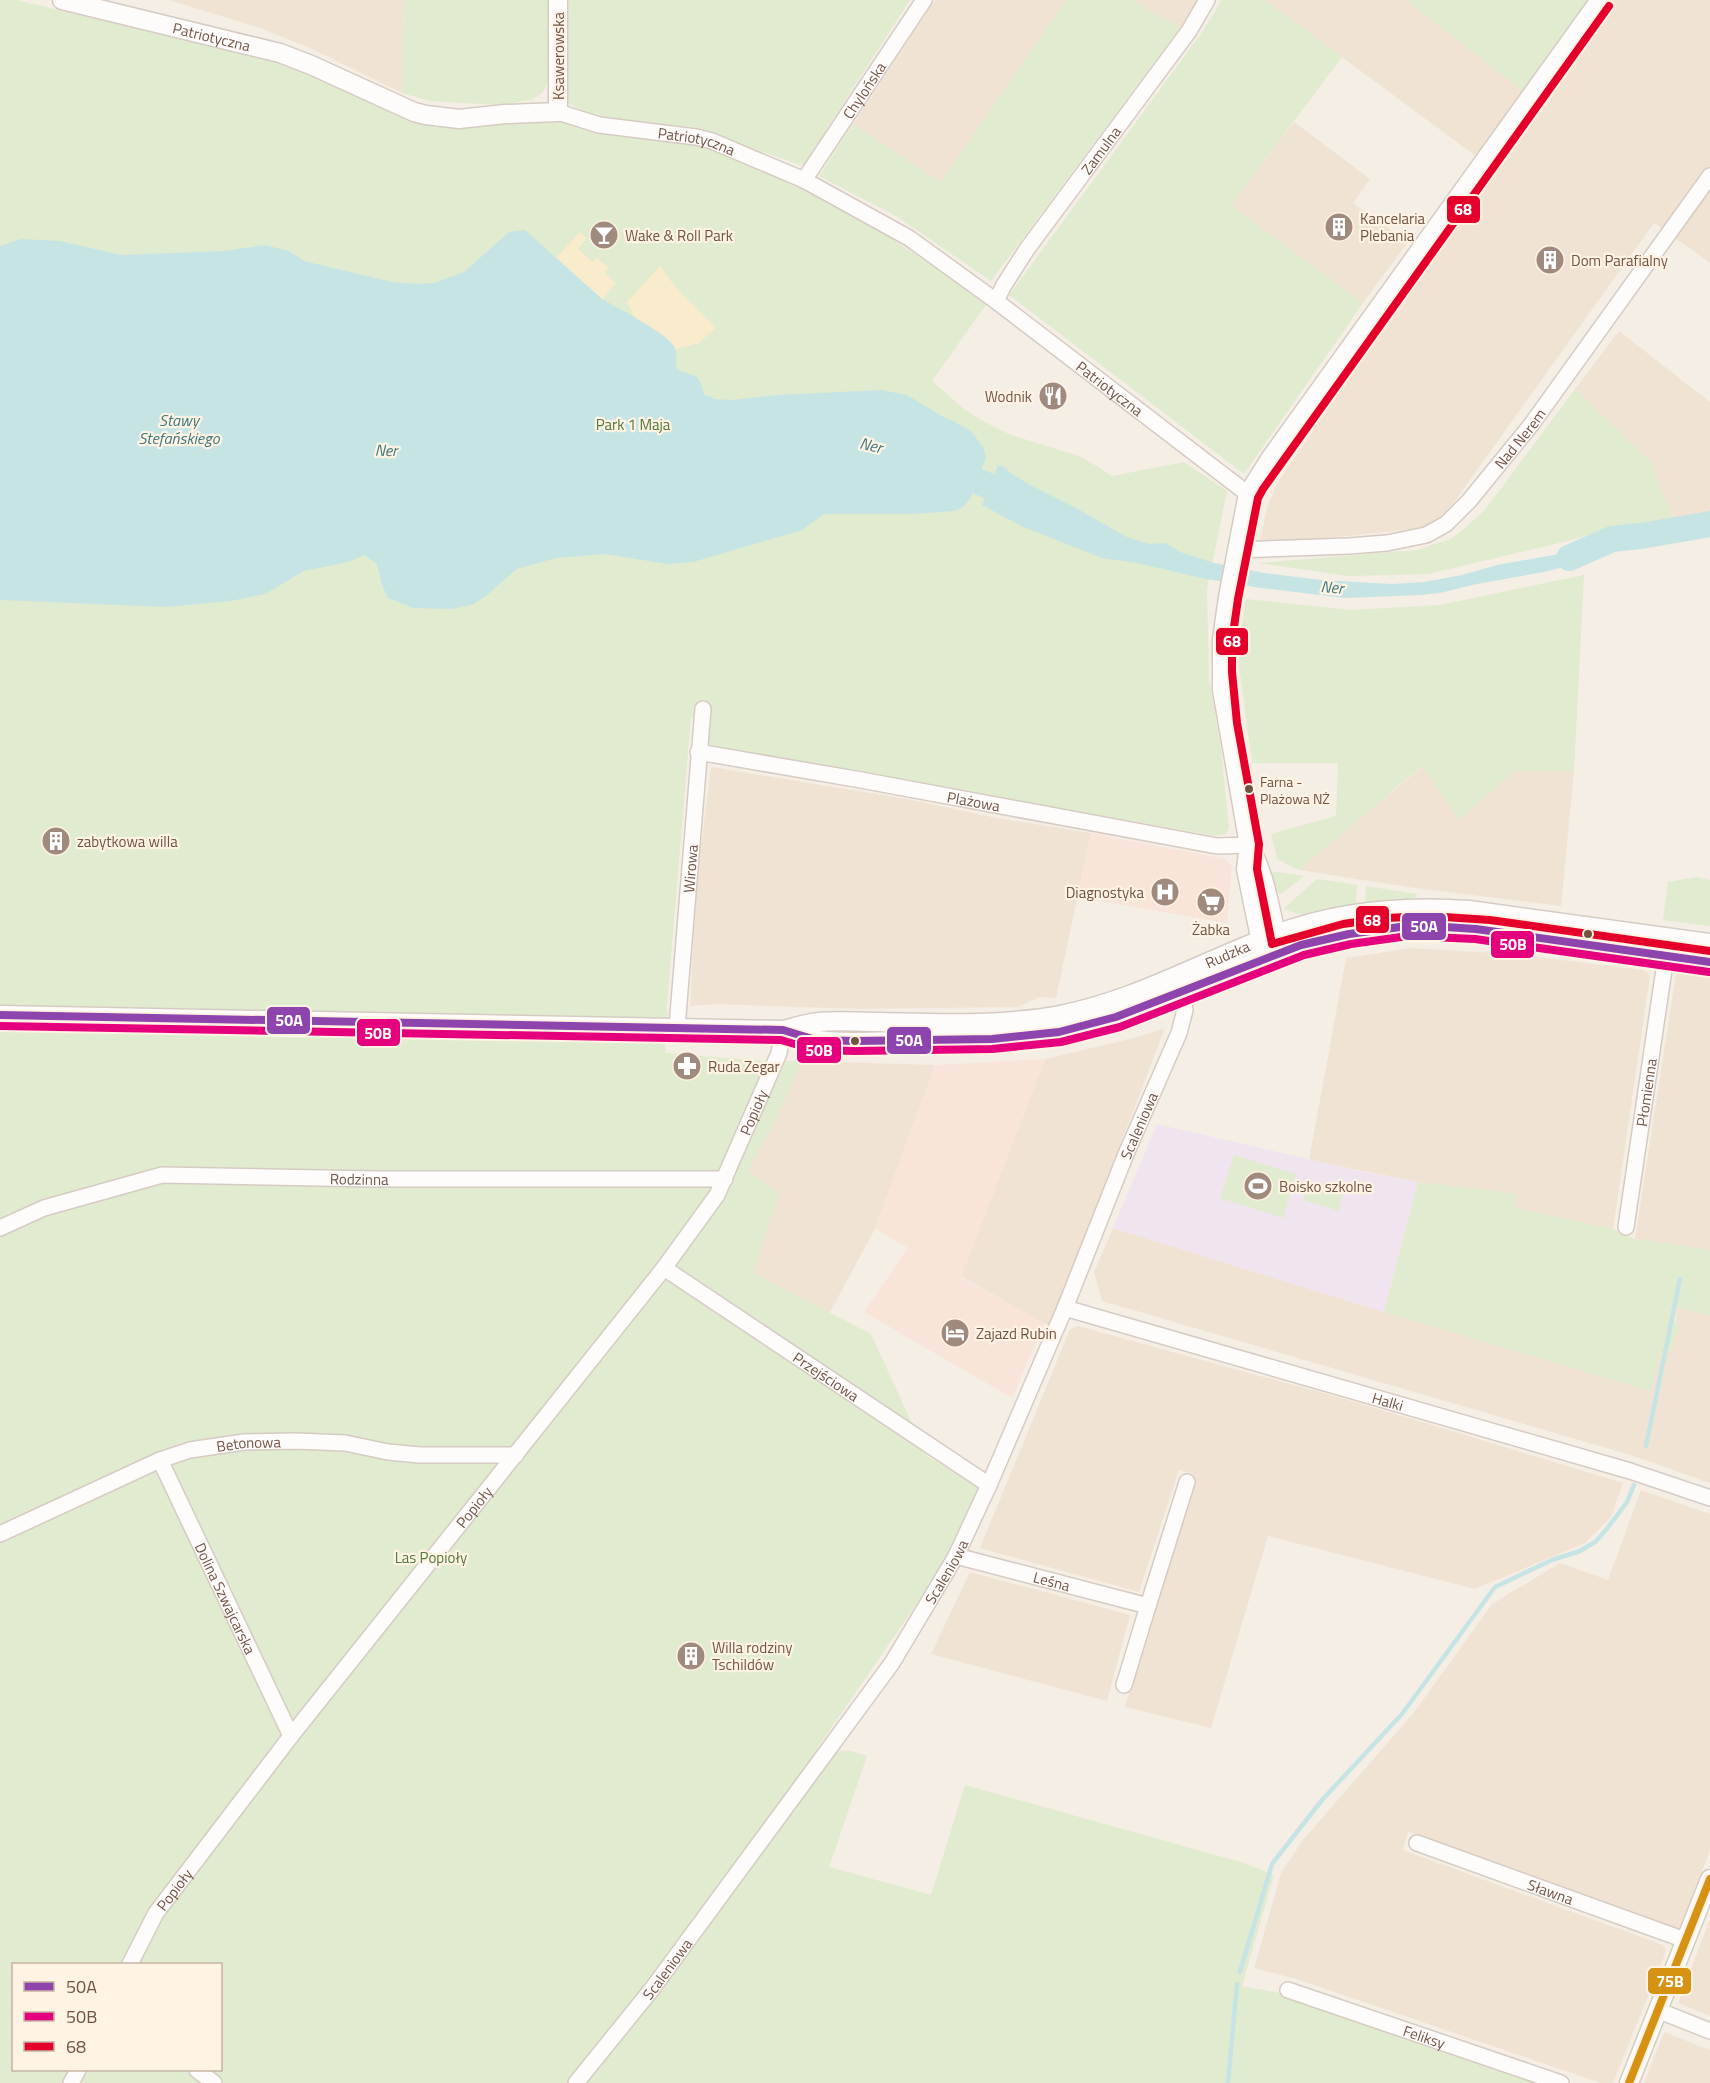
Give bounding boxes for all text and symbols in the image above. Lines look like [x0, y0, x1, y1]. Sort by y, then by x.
street label: Ksawerowska [547, 12, 570, 100]
street label: Patriotyczna [170, 16, 253, 57]
street label: Chylońska [836, 57, 892, 123]
street label: Patriotyczna [656, 121, 739, 161]
street label: Zamulna [1075, 121, 1127, 179]
line badge: 68 [1446, 195, 1481, 224]
text: 68 [1454, 197, 1472, 221]
place label: Kancelaria Plebania [1360, 207, 1426, 247]
building icon: Kancelaria Plebania [1323, 211, 1355, 243]
bar icon: Wake & Roll Park [588, 219, 620, 251]
place label: Wake & Roll Park [625, 224, 733, 247]
building icon: Dom Parafialny [1534, 244, 1566, 276]
place label: Dom Parafialny [1571, 249, 1668, 272]
street label: Patriotyczna [1071, 355, 1149, 422]
restaurant icon: Wodnik [1037, 380, 1069, 412]
place label: Wodnik [985, 385, 1032, 408]
street label: Nad Nerem [1488, 403, 1551, 474]
water label: Stawy Stefańskiego [138, 408, 221, 450]
park label: Park 1 Maja [596, 413, 671, 436]
water label: Ner [857, 431, 887, 460]
water label: Ner [375, 438, 399, 462]
water label: Ner [1320, 574, 1346, 600]
line badge: 68 [1215, 627, 1249, 656]
text: 68 [1223, 629, 1241, 653]
place label: Farna - Plażowa NŻ [1260, 771, 1330, 809]
marker: Farna - Plażowa NŻ [1243, 783, 1255, 795]
street label: Plażowa [945, 785, 1003, 817]
building icon: zabytkowa willa [40, 825, 72, 857]
place label: zabytkowa willa [77, 830, 178, 853]
street label: Wirowa [677, 843, 703, 894]
hospital icon: Diagnostyka [1149, 876, 1181, 908]
place label: Diagnostyka [1066, 881, 1144, 904]
supermarket icon: Żabka [1195, 886, 1227, 918]
line badge: 68 [1355, 905, 1390, 934]
text: 68 [1363, 908, 1381, 932]
line badge: 50A [1401, 912, 1447, 941]
text: 50A [1410, 914, 1438, 938]
place label: Żabka [1192, 918, 1231, 941]
unlabelled marker [1582, 928, 1594, 940]
line badge: 50B [1490, 930, 1535, 959]
text: 50B [1499, 932, 1527, 956]
street label: Rudzka [1201, 934, 1254, 974]
line badge: 50A [266, 1006, 311, 1035]
text: 50A [275, 1008, 303, 1032]
line badge: 50B [356, 1018, 401, 1047]
text: 50B [364, 1021, 392, 1045]
line badge: 50A [886, 1026, 932, 1055]
text: 50A [895, 1028, 923, 1052]
unlabelled marker [849, 1035, 861, 1047]
line badge: 50B [796, 1036, 842, 1064]
text: 50B [805, 1038, 833, 1062]
pharmacy icon: Ruda Zegar [671, 1050, 703, 1082]
place label: Ruda Zegar [708, 1055, 780, 1078]
street label: Płomienna [1629, 1056, 1662, 1128]
street label: Popioły [733, 1086, 773, 1139]
street label: Scaleniowa [1114, 1088, 1164, 1163]
street label: Rodzinna [330, 1167, 389, 1191]
sports icon: Boisko szkolne [1242, 1170, 1274, 1202]
place label: Boisko szkolne [1279, 1175, 1372, 1198]
hotel icon: Zajazd Rubin [939, 1317, 971, 1349]
place label: Zajazd Rubin [976, 1322, 1057, 1345]
street label: Przejściowa [788, 1346, 864, 1407]
street label: Halki [1369, 1386, 1406, 1417]
street label: Betonowa [215, 1430, 282, 1457]
street label: Popioły [450, 1481, 498, 1533]
street label: Scaleniowa [918, 1535, 974, 1608]
street label: Dolina Szwajcarska [189, 1539, 262, 1658]
park label: Las Popioły [395, 1546, 467, 1569]
street label: Leśna [1031, 1565, 1073, 1597]
place label: Willa rodziny Tschildów [712, 1636, 793, 1676]
building icon: Willa rodziny Tschildów [675, 1640, 707, 1672]
street label: Popioły [150, 1863, 198, 1915]
street label: Sławna [1524, 1872, 1577, 1910]
street label: Scaleniowa [636, 1933, 698, 2004]
legend [12, 1963, 222, 2071]
line badge: 75B [1647, 1967, 1692, 1995]
text: 75B [1656, 1969, 1684, 1993]
text: 50A [66, 1973, 97, 2000]
text: 50B [66, 2003, 97, 2030]
street label: Feliksy [1400, 2019, 1448, 2054]
text: 68 [66, 2033, 86, 2060]

